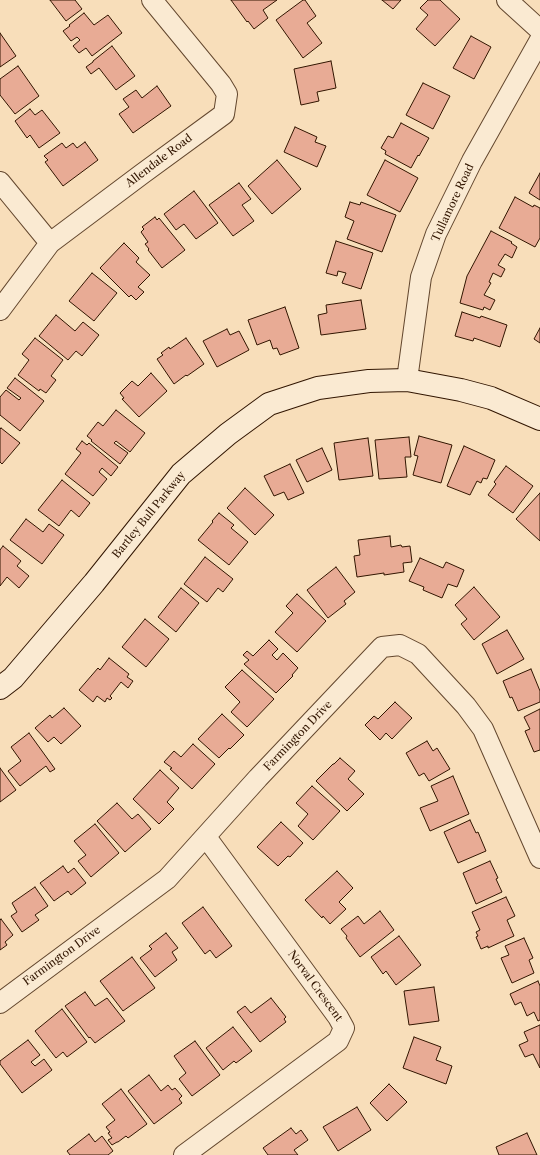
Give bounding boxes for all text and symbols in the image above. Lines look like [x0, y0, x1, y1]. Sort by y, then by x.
street label: Allendale Road [123, 132, 195, 190]
street label: Tullamore Road [429, 162, 477, 244]
street label: Bartley Bull Parkway [110, 469, 188, 561]
street label: Farmington Drive [261, 698, 335, 774]
street label: Farmington Drive [21, 923, 103, 989]
street label: Norval Crescent [285, 948, 345, 1024]

